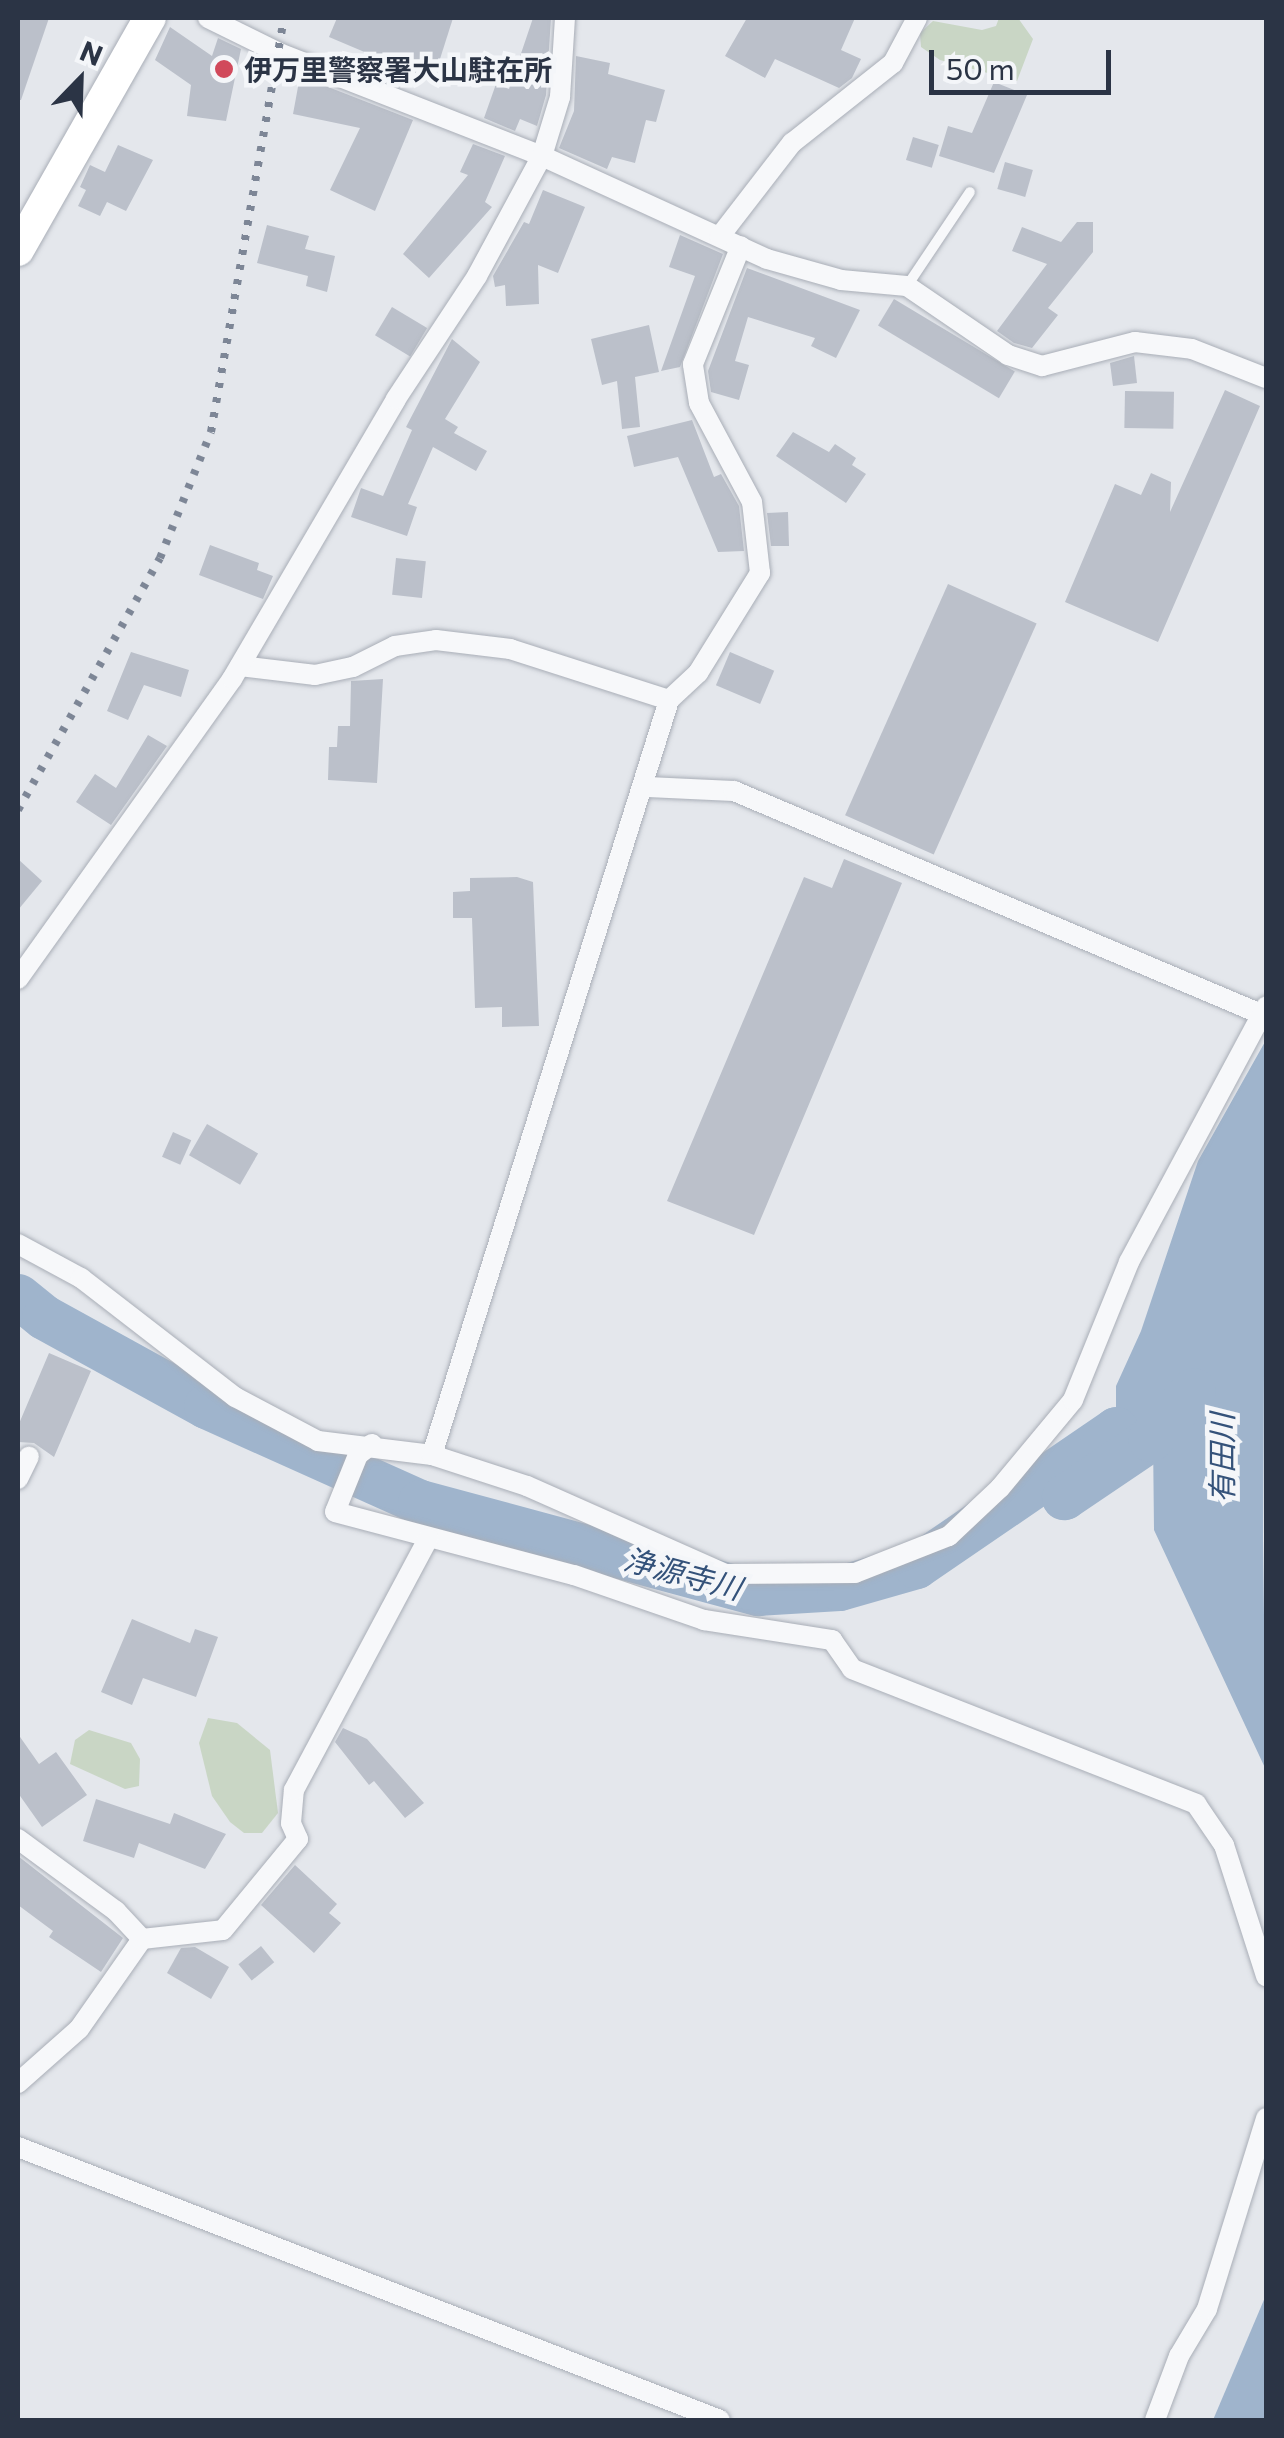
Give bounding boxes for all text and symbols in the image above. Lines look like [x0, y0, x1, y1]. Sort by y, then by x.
north arrow [30, 30, 130, 130]
scale bar [934, 30, 1116, 92]
text: N [75, 33, 108, 72]
text: 50 m [946, 49, 1015, 86]
place label: 伊万里警察署大山駐在所 [244, 52, 552, 86]
marker: 伊万里警察署大山駐在所 [213, 58, 235, 80]
water label: 有田川 [1203, 1413, 1239, 1503]
water label: 浄源寺川 [620, 1540, 746, 1606]

